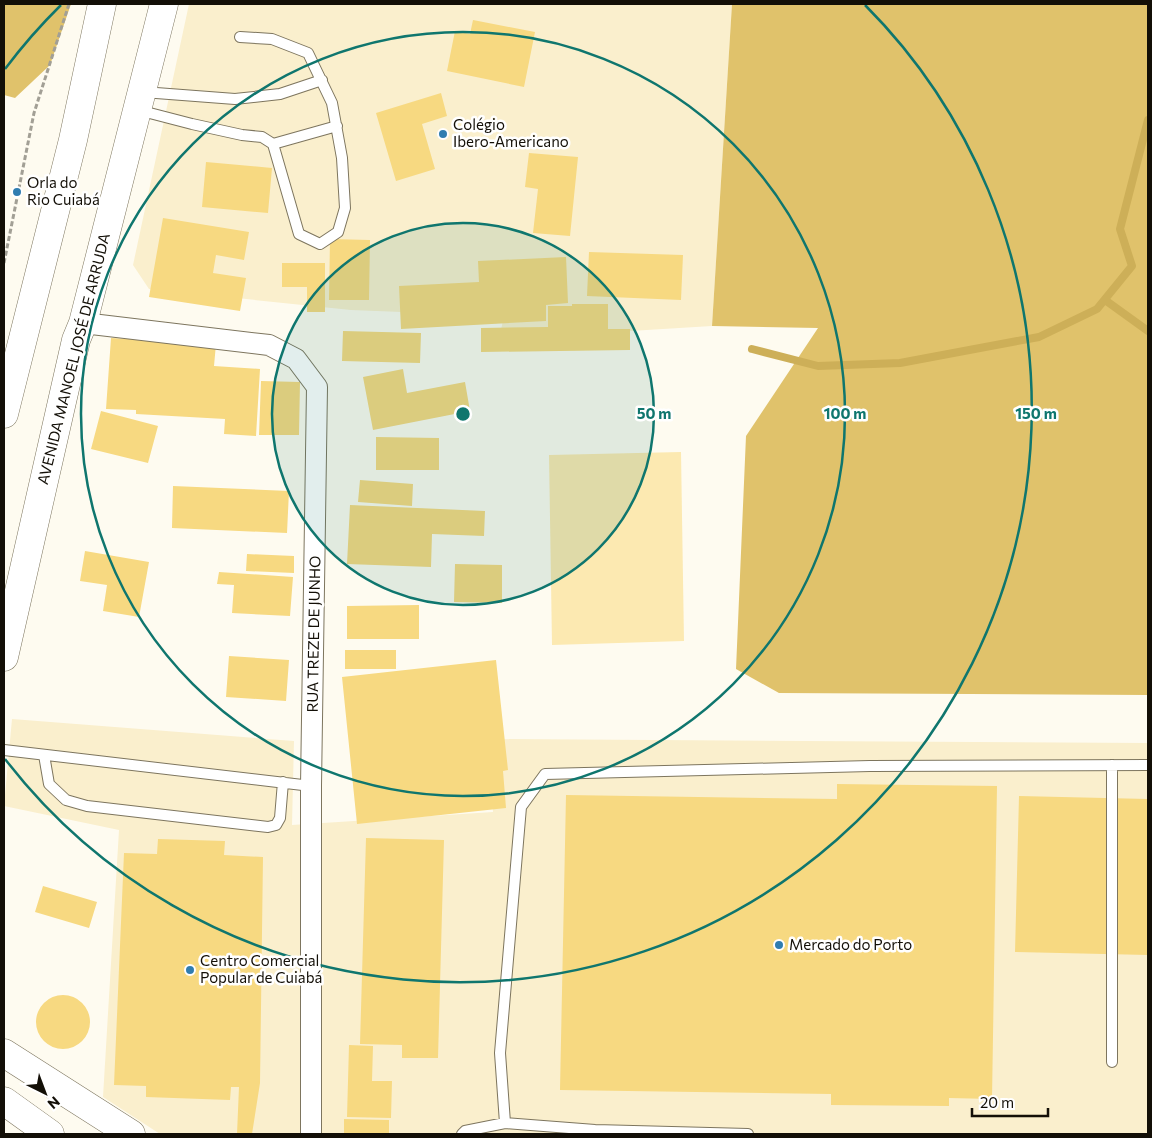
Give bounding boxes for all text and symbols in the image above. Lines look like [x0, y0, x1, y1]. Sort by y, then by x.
place label: Colégio Ibero-Americano [453, 115, 569, 150]
marker: Colégio Ibero-Americano [437, 128, 449, 140]
place label: Orla do Rio Cuiabá [27, 173, 100, 208]
marker: Orla do Rio Cuiabá [11, 186, 23, 198]
street label: AVENIDA MANOEL JOSÉ DE ARRUDA [32, 231, 113, 486]
text: 50 m [637, 404, 671, 422]
text: 100 m [824, 404, 866, 422]
text: 150 m [1015, 404, 1057, 422]
centre of rings [454, 405, 472, 423]
street label: RUA TREZE DE JUNHO [303, 555, 323, 713]
place label: Mercado do Porto [789, 935, 912, 953]
marker: Mercado do Porto [773, 939, 785, 951]
place label: Centro Comercial Popular de Cuiabá [200, 951, 322, 986]
marker: Centro Comercial Popular de Cuiabá [184, 964, 196, 976]
north arrow [20, 1068, 70, 1118]
scale bar [972, 1086, 1048, 1118]
text: N [44, 1093, 64, 1113]
text: 20 m [980, 1093, 1014, 1111]

